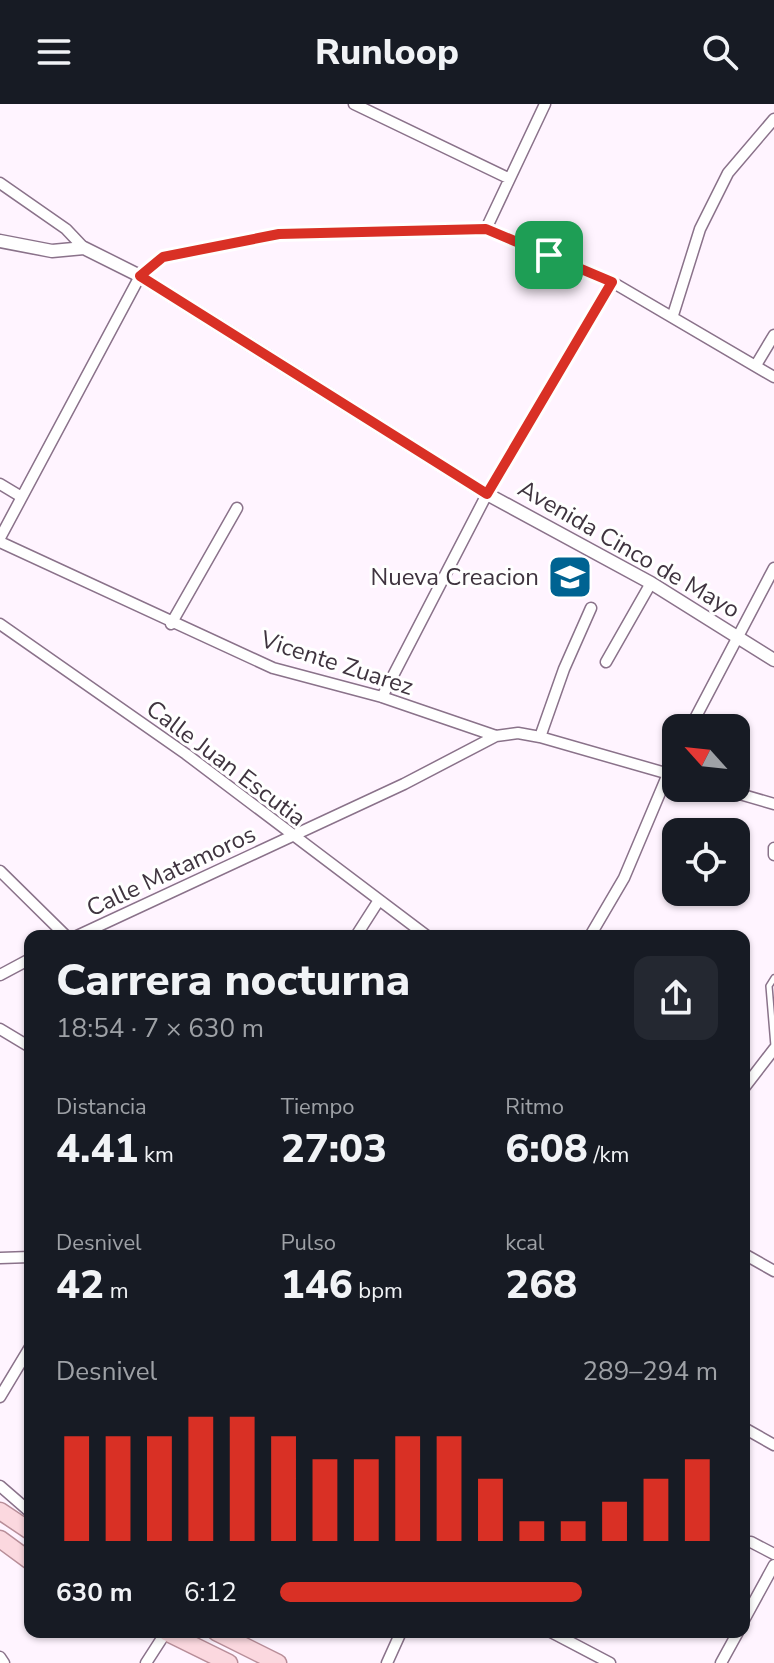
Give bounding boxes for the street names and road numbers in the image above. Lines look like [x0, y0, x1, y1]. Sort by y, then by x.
street label: Avenida Cinco de Mayo [512, 472, 746, 626]
street label: Vicente Zuarez [256, 623, 418, 703]
street label: Calle Juan Escutia [140, 692, 312, 834]
street label: Calle Matamoros [81, 818, 261, 924]

